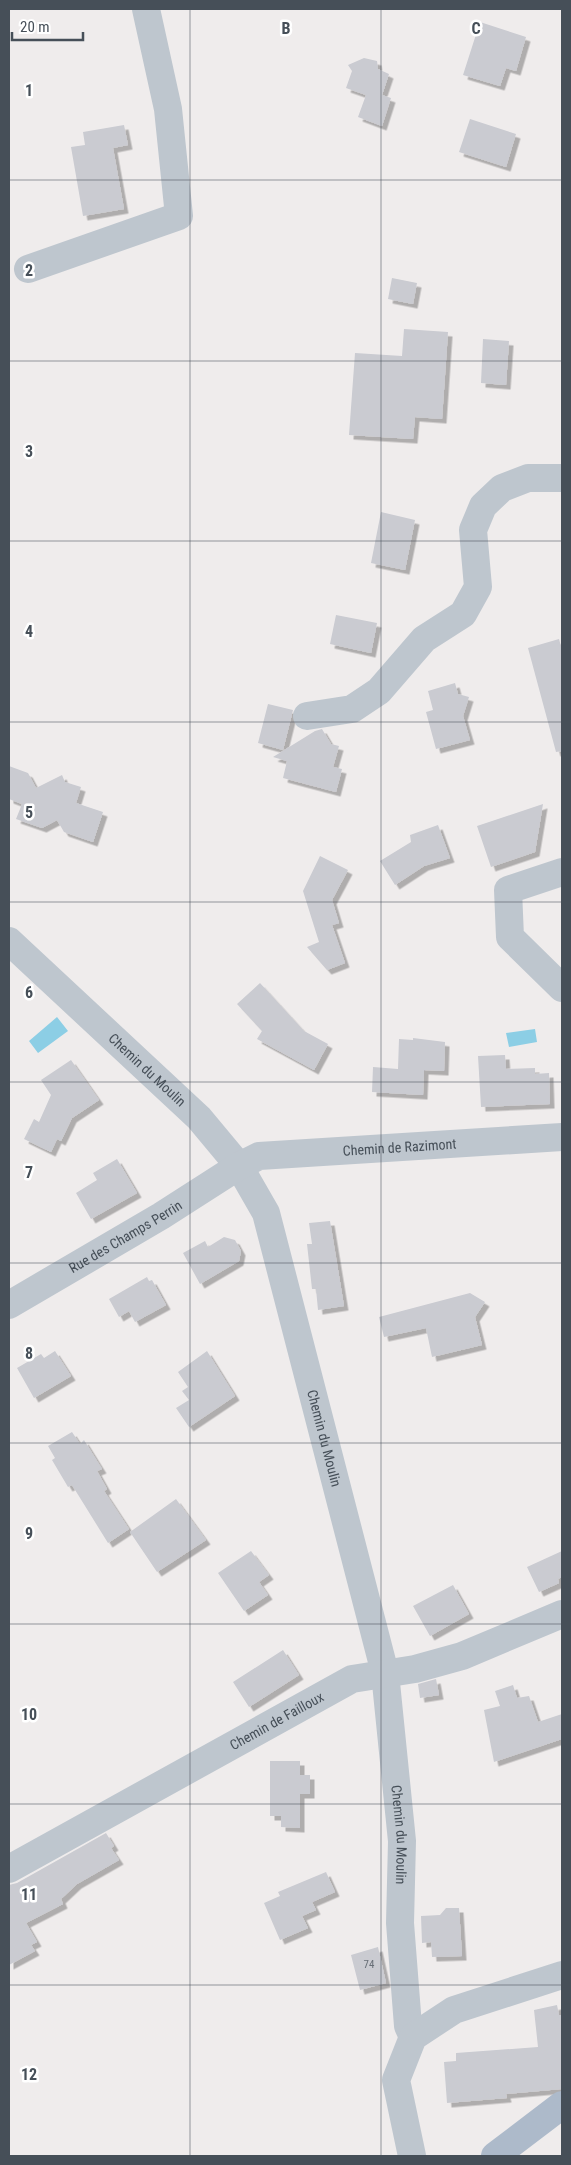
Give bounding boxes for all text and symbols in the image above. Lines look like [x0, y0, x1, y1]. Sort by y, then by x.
scale bar [12, 10, 84, 42]
text: 20 m [20, 18, 50, 36]
text: B [282, 19, 291, 38]
text: C [471, 19, 481, 38]
text: 1 [25, 81, 33, 100]
text: 2 [25, 261, 33, 280]
text: 3 [25, 442, 33, 461]
text: 4 [25, 622, 33, 641]
text: 5 [25, 803, 33, 822]
text: 6 [25, 983, 33, 1002]
street label: Chemin du Moulin [105, 1030, 189, 1110]
street label: Chemin de Razimont [342, 1136, 457, 1159]
text: 7 [25, 1163, 33, 1182]
street label: Rue des Champs Perrin [66, 1197, 185, 1276]
text: 8 [25, 1344, 33, 1363]
street label: Chemin du Moulin [304, 1388, 344, 1488]
text: 9 [25, 1524, 33, 1543]
street label: Chemin de Failloux [227, 1688, 326, 1753]
text: 10 [21, 1705, 37, 1724]
street label: Chemin du Moulin [388, 1784, 410, 1885]
text: 11 [21, 1885, 37, 1904]
house number: 74 [364, 1958, 375, 1971]
text: 12 [21, 2065, 37, 2084]

